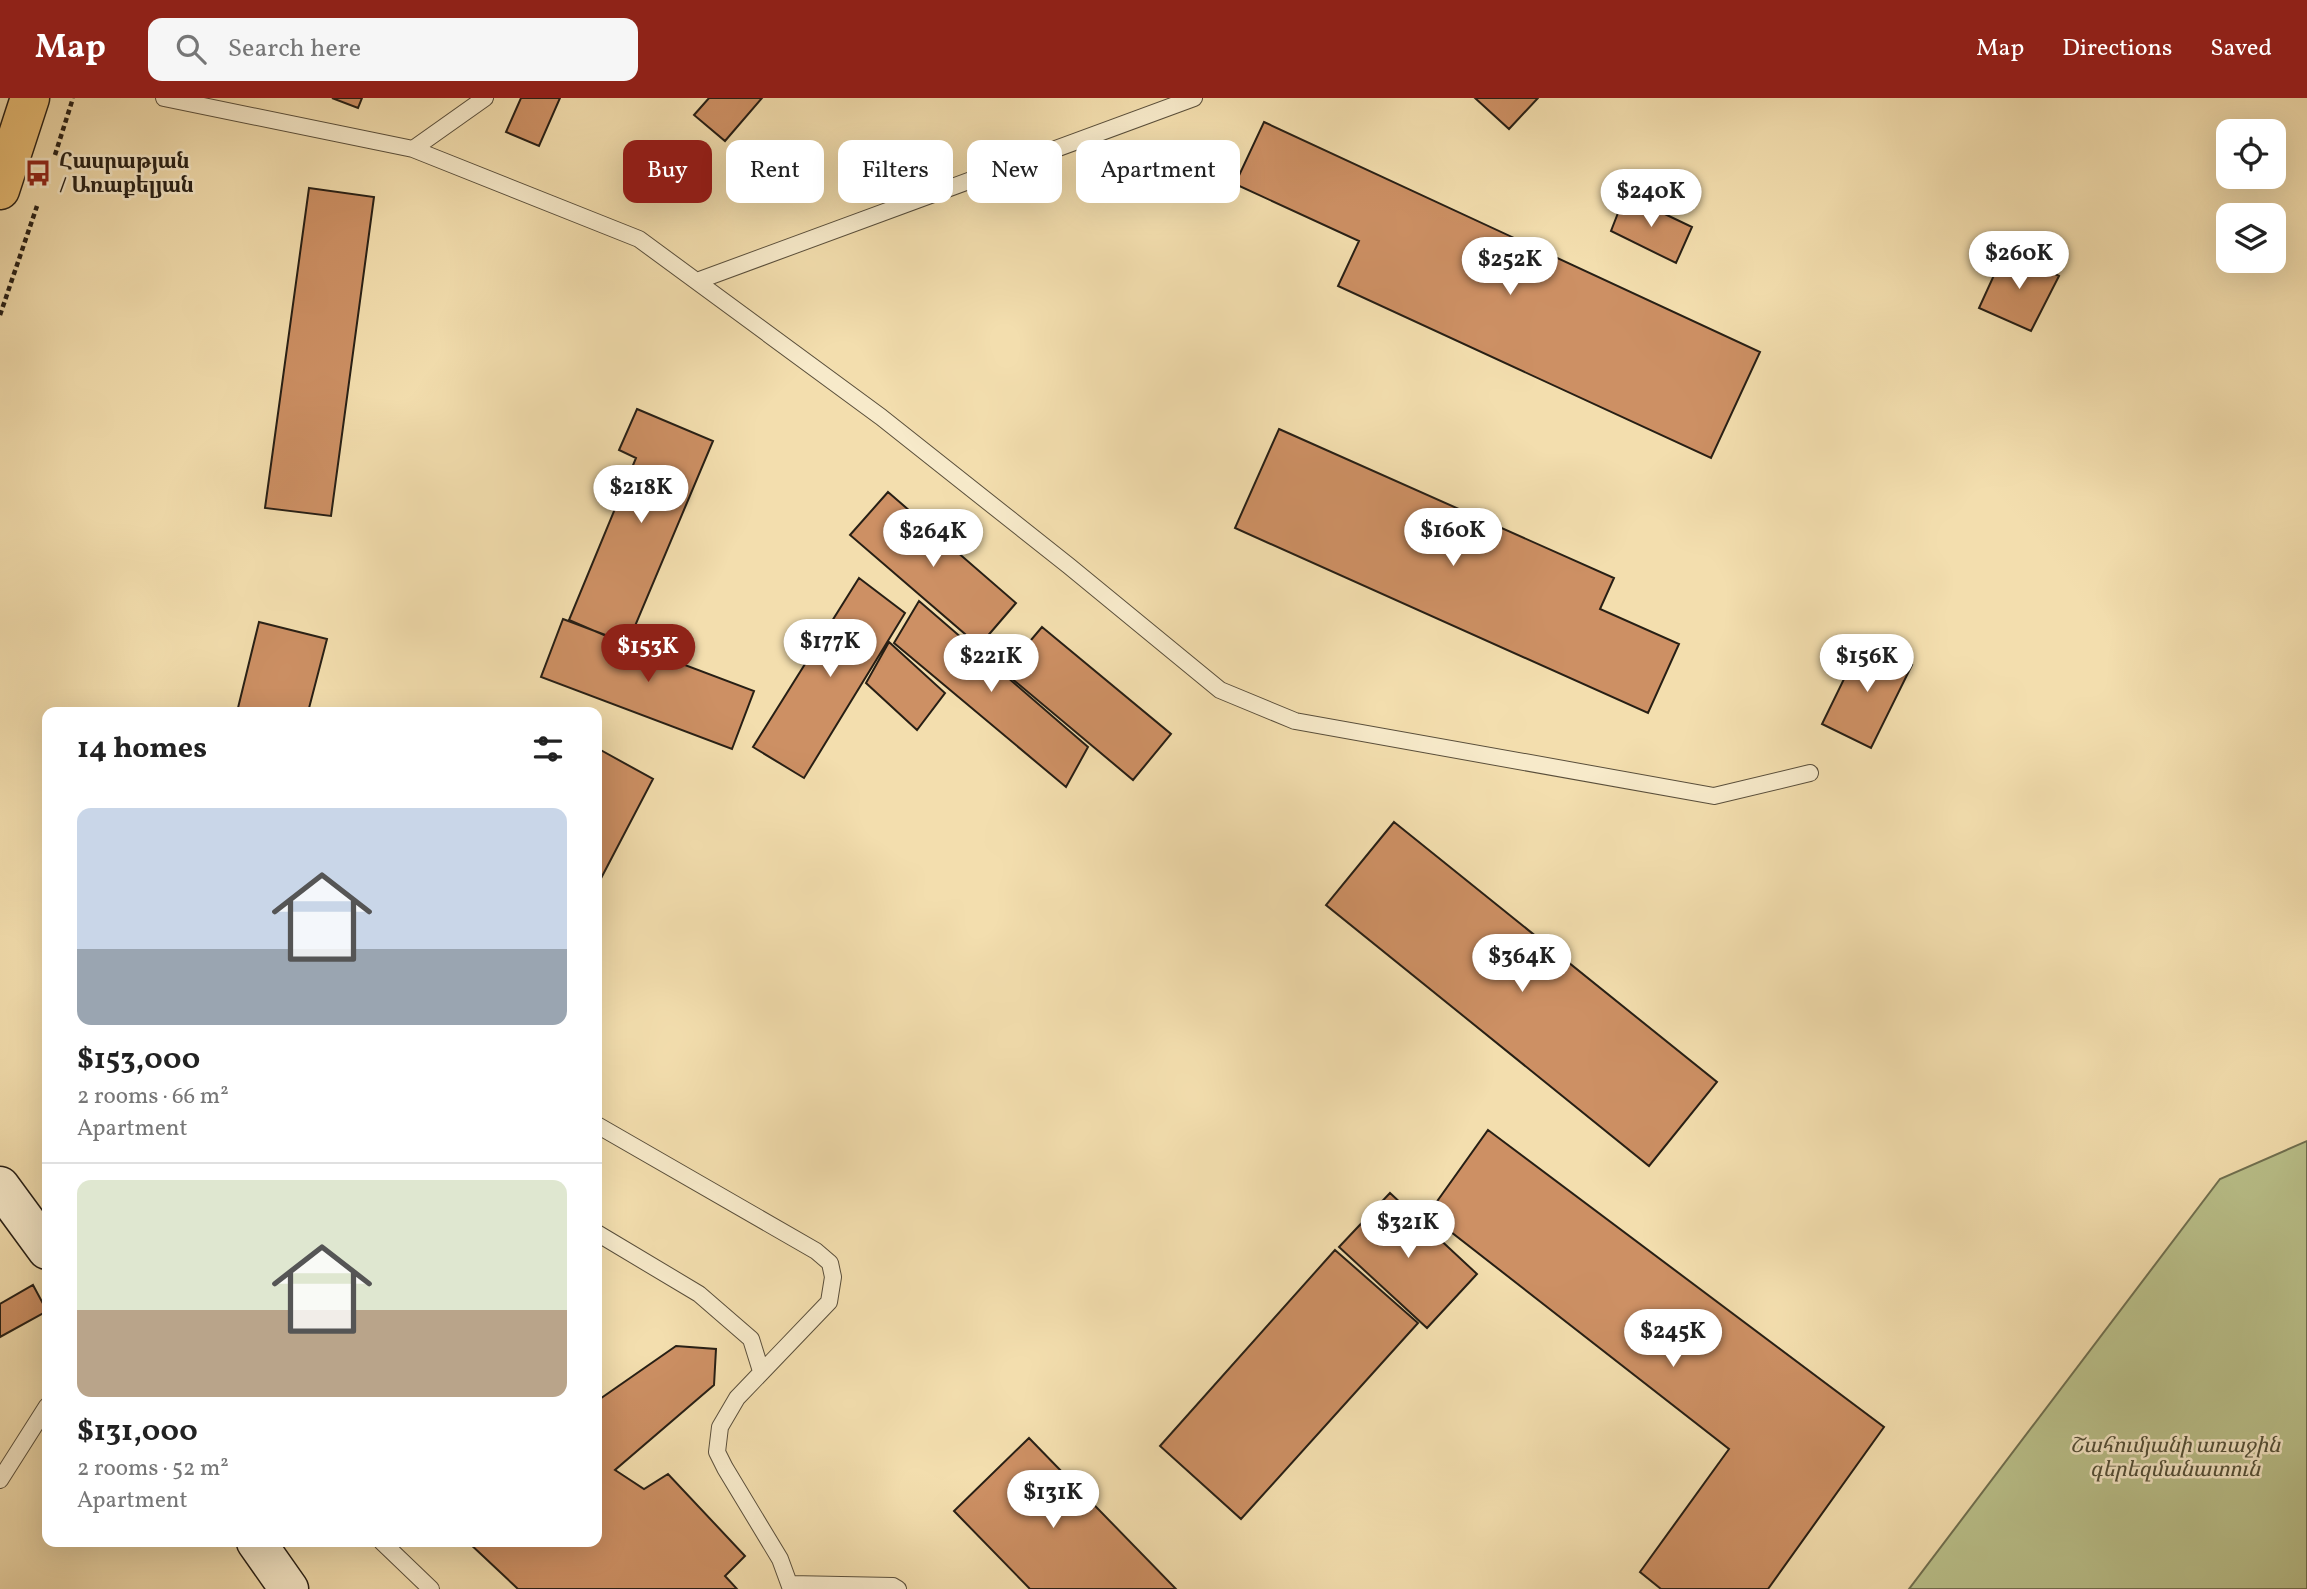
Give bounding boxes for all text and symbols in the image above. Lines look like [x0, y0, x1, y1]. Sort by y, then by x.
search box [148, 18, 638, 81]
text: Map [35, 26, 106, 72]
icon: search [172, 30, 210, 68]
text: Search here [228, 31, 361, 67]
text: Map [1976, 32, 2024, 66]
text: Directions [2062, 32, 2172, 66]
text: Saved [2210, 32, 2272, 66]
map controls [2216, 119, 2286, 273]
button: locate [2216, 119, 2286, 189]
chip: Buy [623, 140, 712, 203]
chip: Rent [726, 140, 824, 203]
chip: Filters [838, 140, 953, 203]
chip: New [967, 140, 1062, 203]
chip: Apartment [1076, 140, 1240, 203]
place label: Հասրաթյան / Առաքելյան [59, 148, 193, 201]
bus stop icon: Հասրաթյան / Առաքելյան [23, 158, 53, 188]
pin: $240K [1602, 170, 1700, 229]
text: $240K [1617, 176, 1685, 208]
button: layers [2216, 203, 2286, 273]
pin: $260K [1970, 232, 2068, 291]
pin: $252K [1461, 238, 1559, 297]
text: $260K [1985, 238, 2053, 270]
text: $252K [1478, 244, 1542, 276]
pin: $218K [592, 466, 690, 525]
text: $218K [609, 472, 673, 504]
pin: $160K [1404, 508, 1502, 568]
pin: $264K [884, 510, 982, 569]
text: $160K [1420, 515, 1486, 547]
text: $264K [899, 516, 967, 548]
pin: $177K [781, 620, 879, 679]
pin: $153K [599, 624, 697, 684]
text: $177K [800, 626, 860, 658]
text: $153K [617, 631, 679, 663]
pin: $221K [942, 634, 1040, 694]
pin: $156K [1818, 634, 1916, 694]
text: $221K [960, 641, 1022, 673]
text: $156K [1836, 641, 1898, 673]
text: 14 homes [77, 728, 207, 770]
icon: filters [529, 730, 567, 768]
icon: home [259, 854, 385, 980]
pin: $364K [1473, 934, 1571, 994]
text: $364K [1488, 941, 1556, 973]
text: $153,000 [77, 1039, 200, 1081]
text: 2 rooms · 66 m² [77, 1081, 229, 1113]
text: Apartment [77, 1113, 188, 1145]
pin: $321K [1359, 1200, 1457, 1260]
text: $321K [1377, 1207, 1439, 1239]
icon: home [259, 1226, 385, 1352]
pin: $245K [1624, 1310, 1722, 1369]
text: $245K [1640, 1316, 1706, 1348]
text: $131,000 [77, 1411, 198, 1453]
park label: Շահումյանի առաջին գերեզմանատուն [2070, 1432, 2281, 1485]
text: 2 rooms · 52 m² [77, 1453, 229, 1485]
pin: $131K [1004, 1470, 1102, 1530]
text: $131K [1023, 1477, 1083, 1509]
text: Apartment [77, 1485, 188, 1517]

